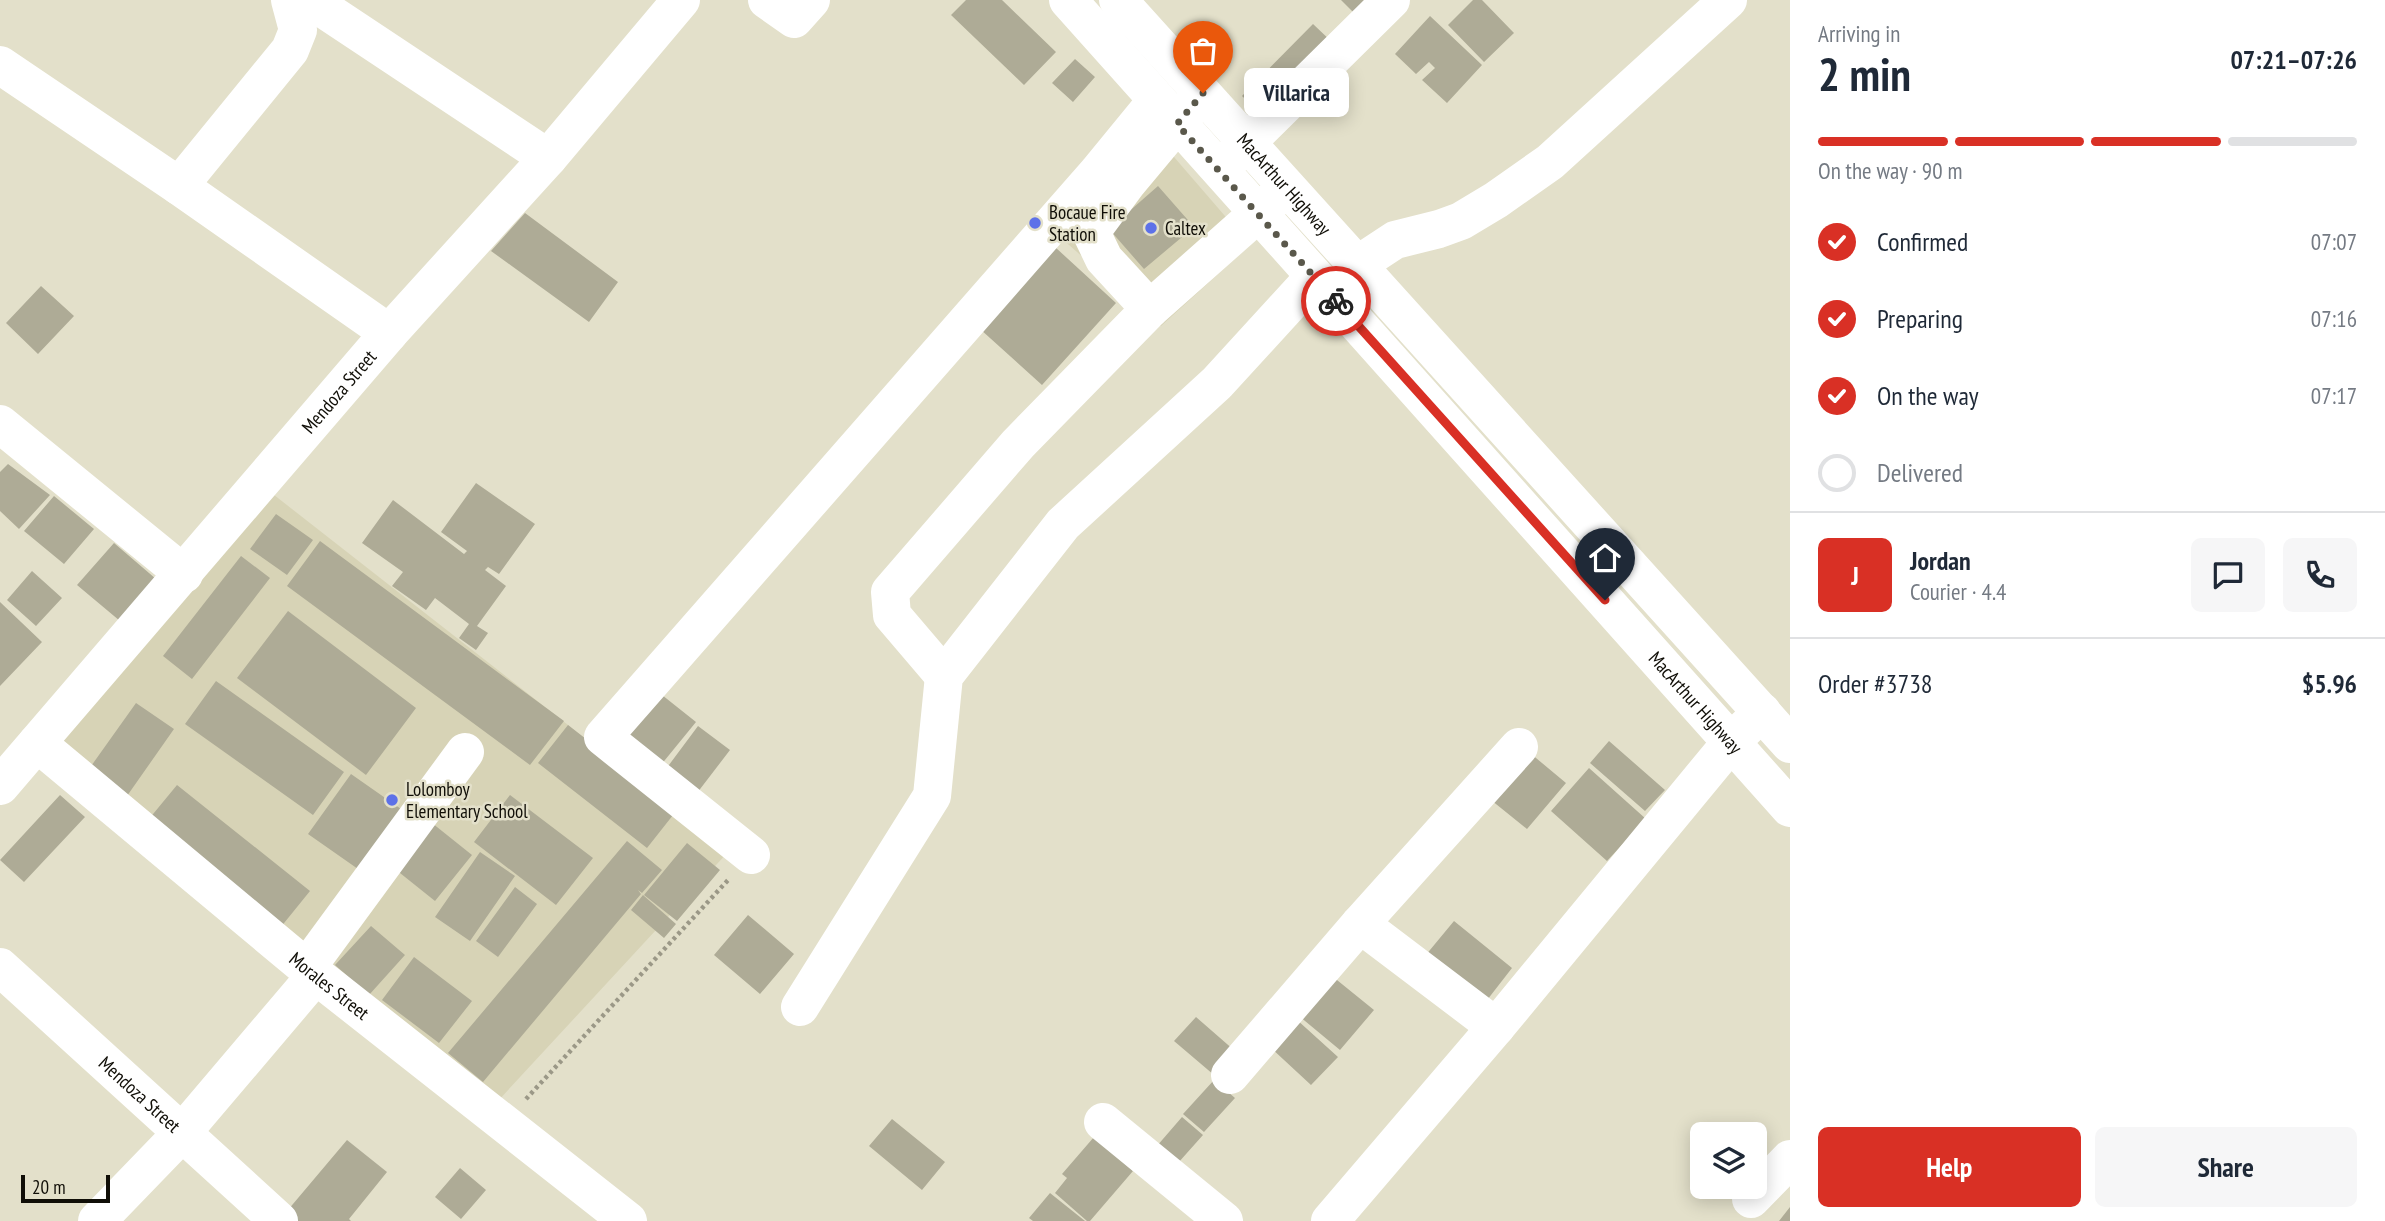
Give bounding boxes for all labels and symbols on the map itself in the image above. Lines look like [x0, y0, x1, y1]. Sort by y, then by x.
pin [1173, 21, 1233, 93]
callout: Villarica [1245, 68, 1350, 118]
street label: MacArthur Highway [1232, 128, 1337, 241]
place label: Bocaue Fire Station [1049, 200, 1126, 246]
marker: Bocaue Fire Station [1027, 215, 1043, 231]
place label: Caltex [1165, 216, 1206, 240]
marker: Caltex [1143, 220, 1159, 236]
courier [1301, 266, 1371, 336]
street label: Mendoza Street [296, 344, 382, 438]
pin [1575, 528, 1635, 600]
street label: MacArthur Highway [1644, 646, 1748, 759]
place label: Lolomboy Elementary School [406, 777, 528, 823]
marker: Lolomboy Elementary School [384, 792, 400, 808]
street label: Morales Street [285, 947, 375, 1025]
street label: Mendoza Street [94, 1051, 186, 1138]
scale bar [21, 1172, 110, 1204]

